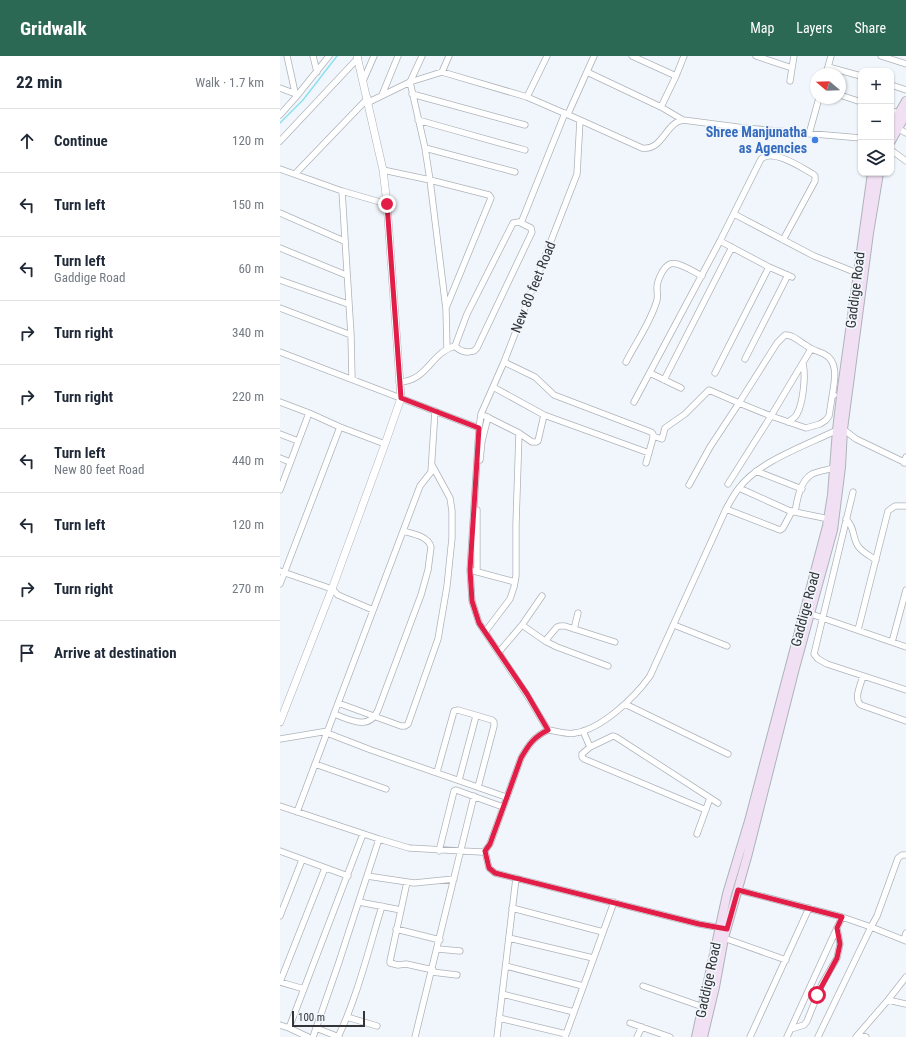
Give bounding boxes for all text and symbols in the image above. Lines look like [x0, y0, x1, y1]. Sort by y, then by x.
text: Gridwalk [20, 17, 86, 40]
text: Map [750, 20, 774, 36]
text: Layers [796, 20, 833, 36]
text: Share [855, 20, 886, 36]
north arrow [810, 68, 846, 104]
map controls [858, 68, 894, 176]
button: + [858, 68, 894, 104]
text: 22 min [16, 72, 62, 92]
text: Walk · 1.7 km [195, 75, 264, 90]
button: − [858, 104, 894, 140]
place label: Shree Manjunatha as Agencies [706, 124, 807, 156]
icon: ahead [16, 130, 38, 152]
text: Continue [54, 132, 108, 150]
text: 120 m [232, 133, 264, 148]
marker: Shree Manjunatha as Agencies [810, 135, 820, 145]
button: layers [858, 140, 894, 176]
icon: left [16, 194, 38, 216]
route end [378, 195, 396, 213]
text: Turn left [54, 196, 105, 214]
text: 150 m [232, 197, 264, 212]
street label: New 80 feet Road [507, 239, 559, 335]
street label: Gaddige Road [842, 251, 868, 329]
text: Turn left [54, 252, 105, 270]
icon: left [16, 258, 38, 280]
text: 60 m [238, 261, 264, 276]
text: Gaddige Road [54, 270, 125, 285]
icon: right [16, 322, 38, 344]
text: Turn right [54, 324, 113, 342]
text: 340 m [232, 325, 264, 340]
icon: right [16, 386, 38, 408]
text: Turn right [54, 388, 113, 406]
text: 220 m [232, 389, 264, 404]
text: Turn left [54, 444, 105, 462]
icon: left [16, 450, 38, 472]
text: 440 m [232, 453, 264, 468]
text: New 80 feet Road [54, 462, 144, 477]
icon: left [16, 514, 38, 536]
text: Turn left [54, 516, 105, 534]
text: 120 m [232, 517, 264, 532]
street label: Gaddige Road [787, 570, 823, 648]
icon: right [16, 578, 38, 600]
text: Turn right [54, 580, 113, 598]
text: 270 m [232, 581, 264, 596]
icon: arrive [16, 642, 38, 664]
text: Arrive at destination [54, 644, 177, 662]
street label: Gaddige Road [692, 941, 724, 1019]
route start [808, 986, 826, 1004]
scale bar [292, 1009, 365, 1028]
text: 100 m [298, 1011, 325, 1024]

